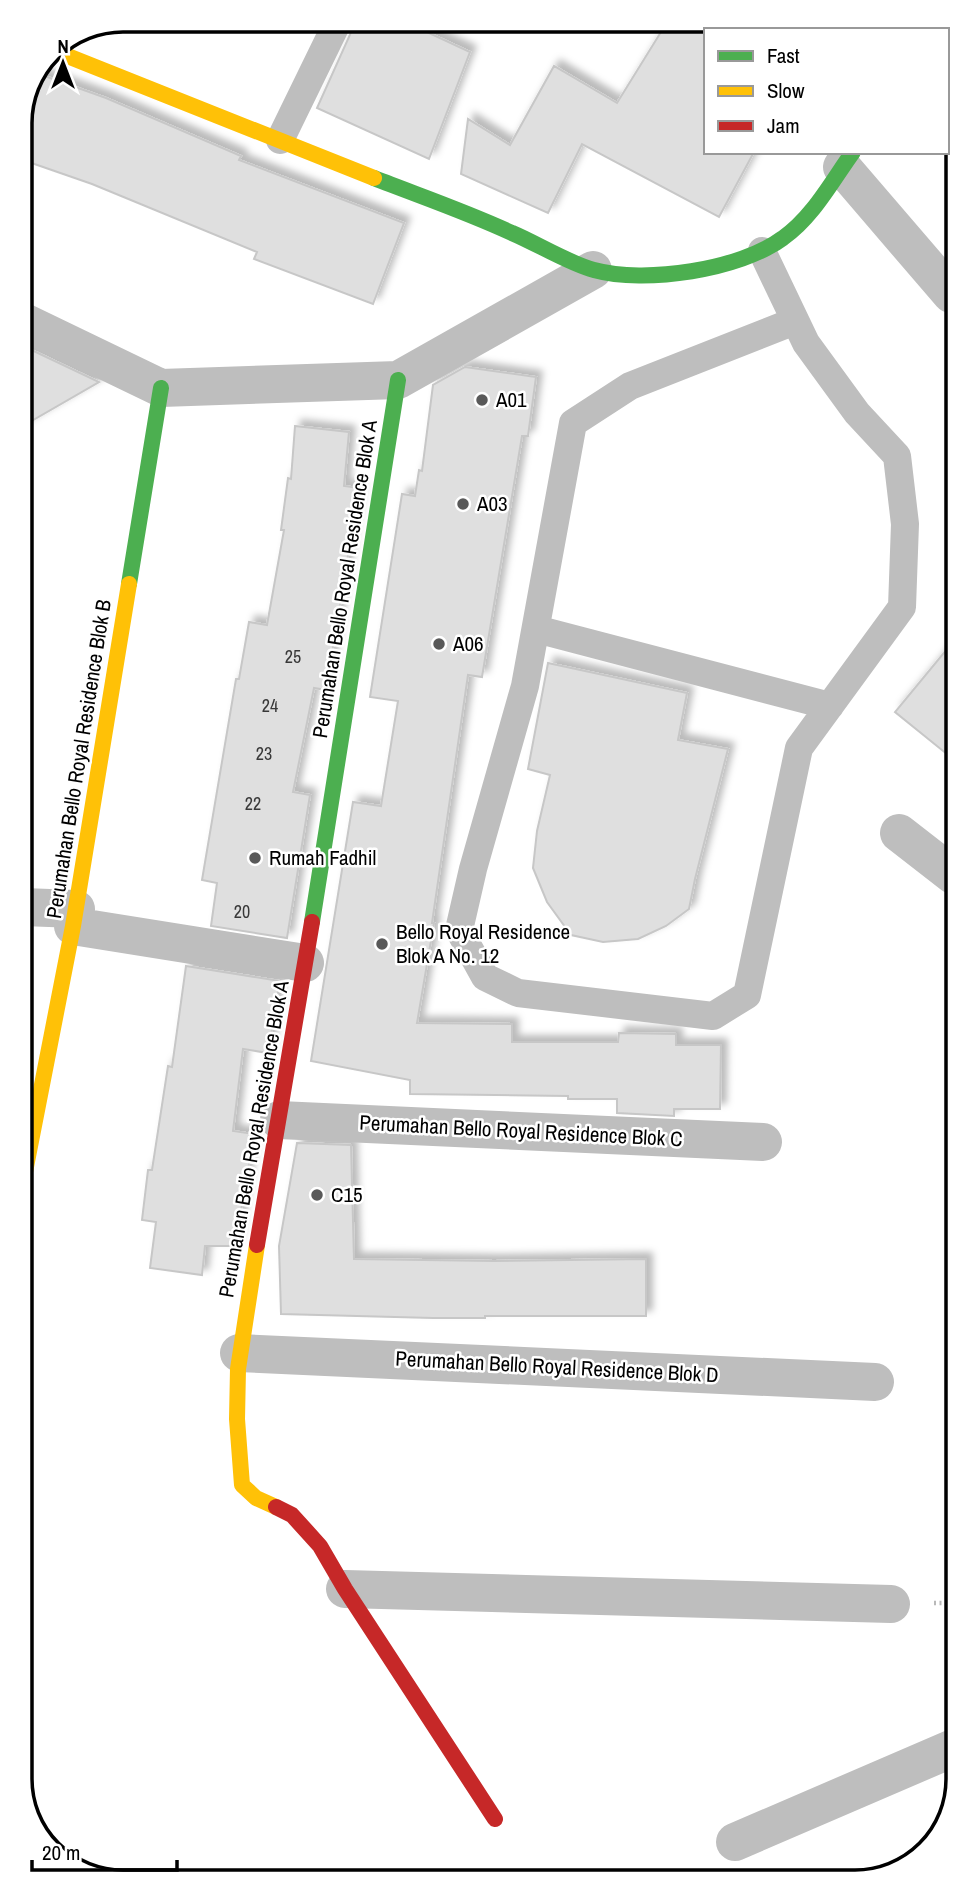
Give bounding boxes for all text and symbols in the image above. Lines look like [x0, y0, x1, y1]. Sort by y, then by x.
north arrow [28, 28, 98, 98]
legend [704, 28, 949, 154]
text: N [57, 33, 69, 59]
text: Fast [767, 41, 800, 70]
text: Slow [767, 76, 805, 105]
text: Jam [767, 111, 800, 140]
place label: A01 [495, 385, 527, 414]
marker: A01 [474, 392, 490, 408]
street label: Perumahan Bello Royal Residence Blok A [305, 417, 384, 740]
place label: A03 [476, 489, 508, 518]
marker: A03 [455, 496, 471, 512]
street label: Perumahan Bello Royal Residence Blok B [39, 597, 118, 920]
place label: A06 [452, 629, 484, 658]
marker: A06 [431, 636, 447, 652]
house number: 25 [285, 644, 301, 669]
house number: 24 [262, 693, 278, 718]
house number: 23 [256, 741, 272, 766]
house number: 22 [245, 791, 261, 816]
place label: Rumah Fadhil [269, 843, 376, 872]
marker: Rumah Fadhil [247, 850, 263, 866]
house number: 20 [234, 899, 250, 924]
place label: Bello Royal Residence Blok A No. 12 [396, 917, 570, 970]
marker: Bello Royal Residence Blok A No. 12 [374, 936, 390, 952]
street label: Perumahan Bello Royal Residence Blok A [211, 978, 296, 1300]
street label: Perumahan Bello Royal Residence Blok C [359, 1108, 683, 1153]
place label: C15 [331, 1180, 363, 1209]
marker: C15 [309, 1187, 325, 1203]
street label: Perumahan Bello Royal Residence Blok D [395, 1344, 719, 1389]
scale bar [32, 1828, 177, 1872]
text: 20 m [42, 1838, 80, 1867]

